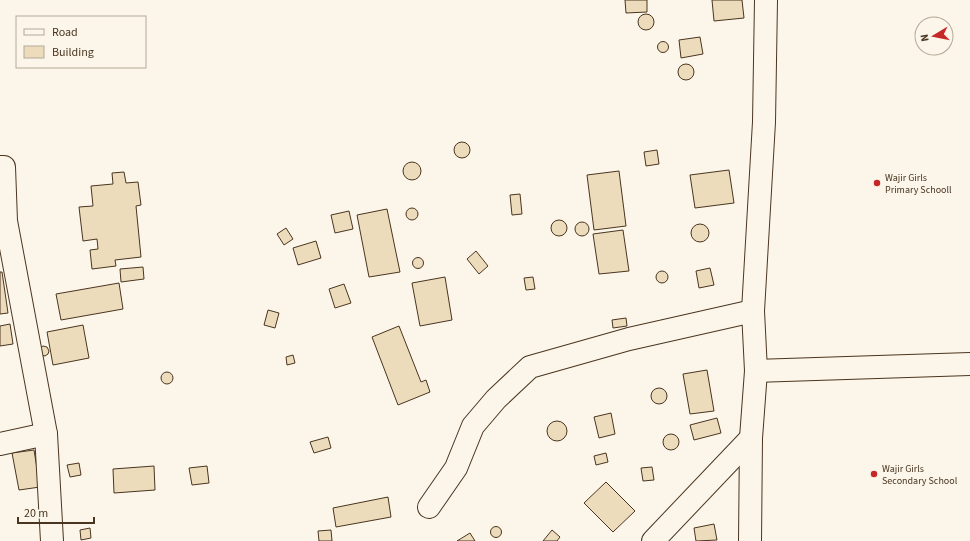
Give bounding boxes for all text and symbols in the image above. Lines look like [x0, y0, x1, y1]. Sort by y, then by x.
legend [16, 16, 146, 68]
north arrow [914, 16, 954, 56]
text: Road [52, 24, 78, 41]
text: N [917, 33, 933, 43]
text: Building [52, 44, 94, 61]
place label: Wajir Girls Primary Schooll [885, 171, 952, 197]
marker: Wajir Girls Primary Schooll [872, 178, 882, 188]
place label: Wajir Girls Secondary School [882, 462, 958, 488]
marker: Wajir Girls Secondary School [869, 469, 879, 479]
scale bar [18, 499, 94, 525]
text: 20 m [24, 505, 48, 522]

